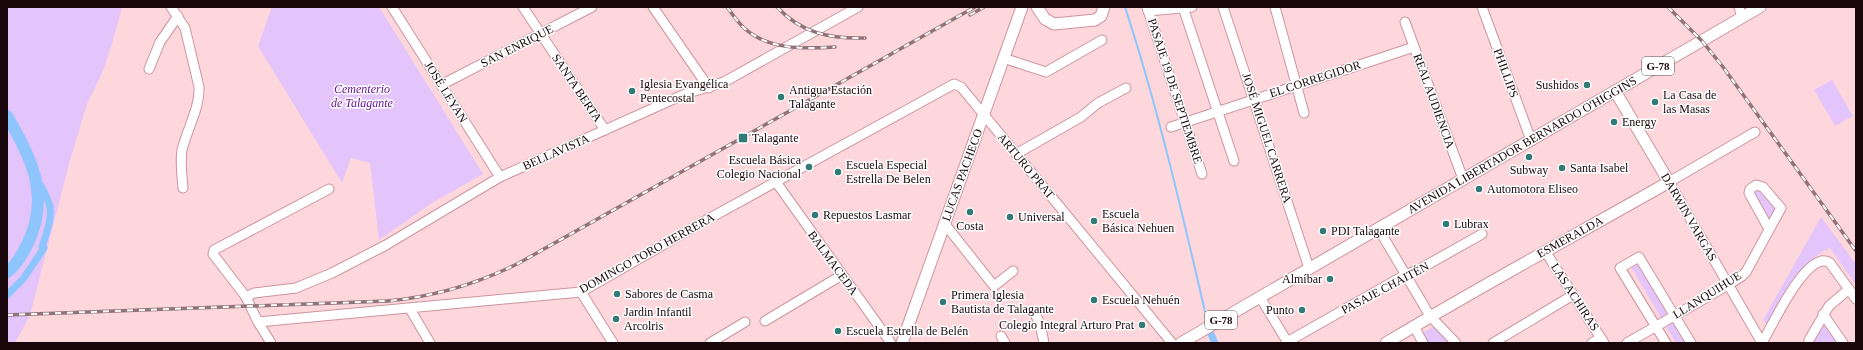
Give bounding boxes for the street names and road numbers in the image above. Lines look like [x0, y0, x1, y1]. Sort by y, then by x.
street label: PASAJE 19 DE SEPTIEMBRE [1145, 17, 1205, 165]
street label: SAN ENRIQUE [478, 22, 556, 70]
street label: PHILLIPS [1491, 46, 1521, 100]
street label: SANTA BERTA [549, 51, 605, 125]
street label: REAL AUDIENCIA [1410, 52, 1458, 151]
road number: G-78 [1642, 57, 1674, 75]
street label: EL CORREGIDOR [1268, 58, 1362, 100]
street label: JOSÉ LEYAN [422, 59, 471, 126]
street label: JOSÉ MIGUEL CARRERA [1239, 71, 1295, 205]
street label: AVENIDA LIBERTADOR BERNARDO O'HIGGINS [1405, 73, 1639, 217]
street label: LUCAS PACHECO [939, 127, 985, 223]
street label: ARTURO PRAT [995, 130, 1058, 202]
street label: BELLAVISTA [521, 131, 592, 173]
street label: DARWIN VARGAS [1658, 171, 1720, 263]
street label: DOMINGO TORO HERRERA [577, 210, 717, 296]
street label: ESMERALDA [1535, 213, 1606, 261]
street label: BALMACEDA [805, 228, 861, 298]
street label: PASAJE CHAITÉN [1339, 259, 1432, 317]
street label: LAS ACHIRAS [1548, 261, 1602, 333]
street label: LLANQUIHUE [1670, 268, 1744, 322]
road number: G-78 [1205, 311, 1237, 329]

